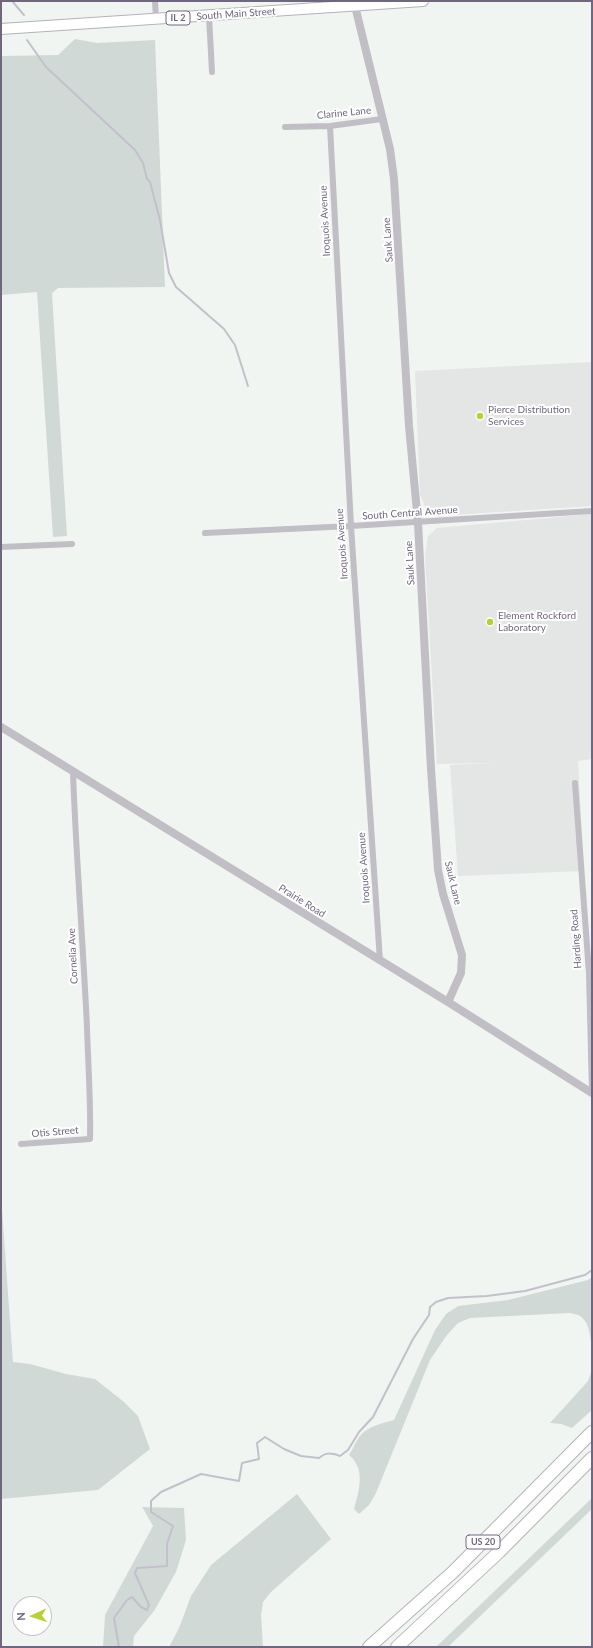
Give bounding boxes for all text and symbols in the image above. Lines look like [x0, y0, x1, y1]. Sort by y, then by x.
street label: South Main Street [196, 5, 276, 23]
road number: IL 2 [166, 11, 190, 25]
street label: Clarine Lane [316, 104, 372, 122]
street label: Iroquois Avenue [317, 185, 333, 257]
street label: Sauk Lane [380, 217, 396, 263]
place label: Pierce Distribution Services [488, 404, 570, 428]
marker: Pierce Distribution Services [475, 411, 485, 421]
street label: South Central Avenue [362, 504, 458, 522]
street label: Iroquois Avenue [334, 508, 350, 580]
street label: Sauk Lane [403, 540, 417, 586]
place label: Element Rockford Laboratory [498, 610, 576, 634]
marker: Element Rockford Laboratory [485, 617, 495, 627]
street label: Iroquois Avenue [356, 832, 372, 904]
street label: Sauk Lane [442, 860, 464, 906]
street label: Prairie Road [276, 882, 328, 920]
street label: Harding Road [568, 909, 584, 969]
street label: Cornelia Ave [66, 928, 80, 984]
street label: Otis Street [31, 1124, 79, 1140]
road number: US 20 [466, 1535, 500, 1549]
north arrow [12, 1596, 52, 1636]
text: N [14, 1612, 27, 1621]

